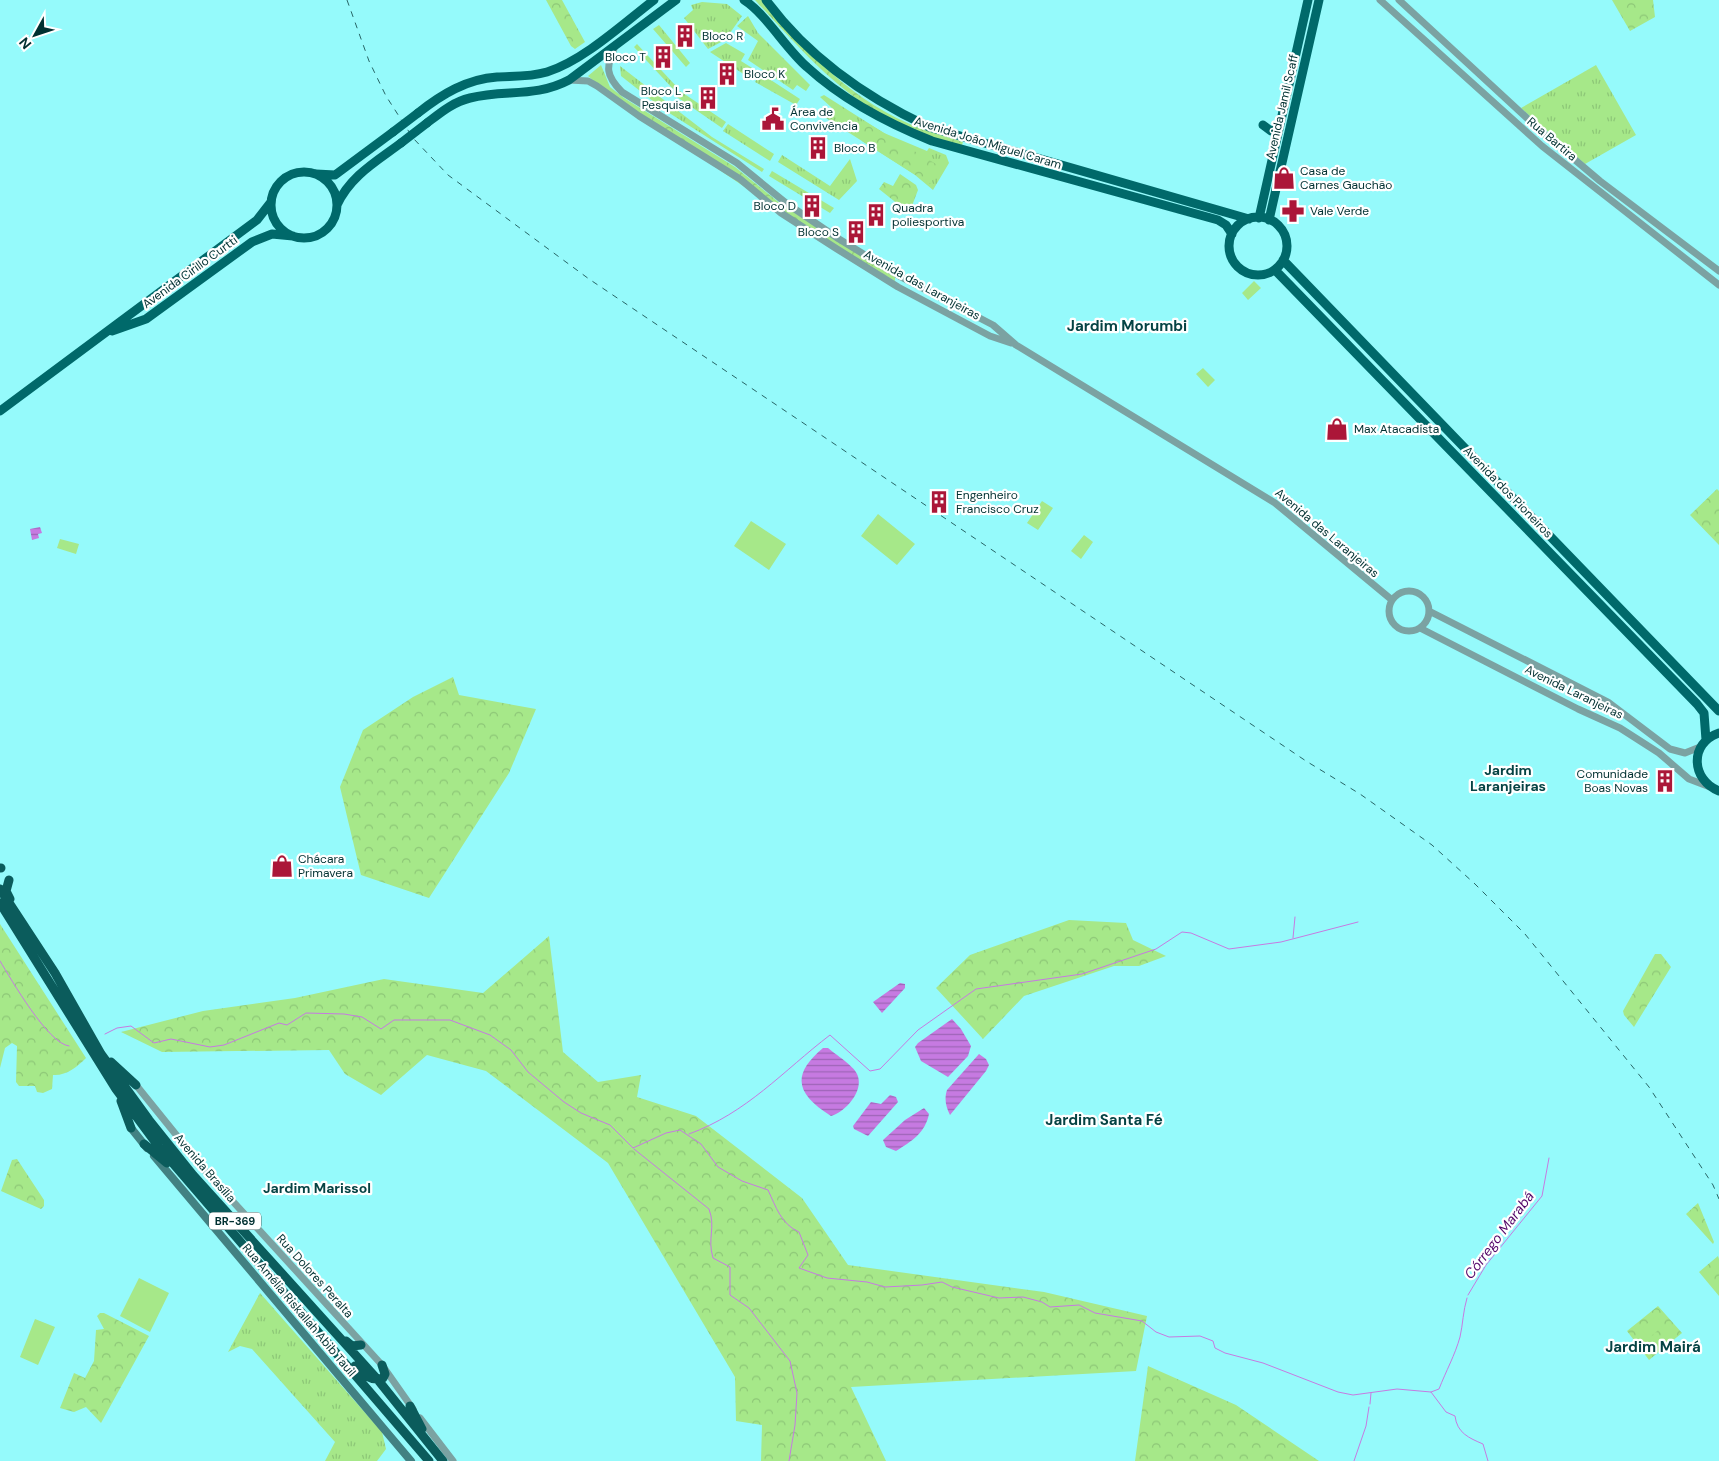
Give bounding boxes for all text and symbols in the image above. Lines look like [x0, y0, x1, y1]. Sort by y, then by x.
north arrow [10, 10, 60, 60]
building icon: Bloco R [672, 23, 698, 49]
place label: Bloco R [702, 28, 743, 44]
text: N [15, 34, 35, 53]
building icon: Bloco T [650, 44, 676, 70]
place label: Bloco T [605, 49, 646, 65]
street label: Avenida Jamil Scaff [1262, 53, 1302, 161]
building icon: Bloco K [714, 61, 740, 87]
place label: Bloco K [744, 66, 785, 82]
place label: Bloco L - Pesquisa [641, 83, 691, 113]
building icon: Bloco L - Pesquisa [695, 85, 721, 111]
place label: Área de Convivência [790, 104, 858, 134]
public building icon: Área de Convivência [760, 106, 786, 132]
street label: Avenida João Miguel Caram [912, 113, 1064, 173]
street label: Rua Bartira [1524, 113, 1580, 165]
building icon: Bloco B [805, 135, 831, 161]
place label: Bloco B [834, 140, 875, 156]
place label: Casa de Carnes Gauchão [1300, 163, 1392, 193]
shop icon: Casa de Carnes Gauchão [1271, 165, 1297, 191]
building icon: Bloco D [799, 193, 825, 219]
place label: Bloco D [754, 198, 796, 214]
pharmacy icon: Vale Verde [1280, 198, 1306, 224]
place label: Quadra poliesportiva [892, 200, 964, 230]
building icon: Quadra poliesportiva [863, 202, 889, 228]
place label: Vale Verde [1310, 203, 1369, 219]
building icon: Bloco S [843, 219, 869, 245]
place label: Bloco S [798, 224, 839, 240]
street label: Avenida Cirillo Curtti [139, 232, 241, 312]
street label: Avenida das Laranjeiras [861, 246, 983, 324]
district label: Jardim Morumbi [1067, 316, 1187, 336]
shop icon: Max Atacadista [1324, 416, 1350, 442]
place label: Max Atacadista [1354, 421, 1439, 437]
street label: Avenida dos Pioneiros [1460, 443, 1556, 541]
street label: Avenida das Laranjeiras [1272, 485, 1382, 581]
place label: Engenheiro Francisco Cruz [956, 487, 1039, 517]
building icon: Engenheiro Francisco Cruz [926, 489, 952, 515]
street label: Avenida Laranjeiras [1522, 661, 1626, 723]
district label: Jardim Laranjeiras [1470, 761, 1546, 795]
place label: Comunidade Boas Novas [1577, 766, 1648, 796]
building icon: Comunidade Boas Novas [1652, 768, 1678, 794]
place label: Chácara Primavera [298, 851, 353, 881]
shop icon: Chácara Primavera [269, 853, 295, 879]
district label: Jardim Santa Fé [1045, 1110, 1163, 1130]
street label: Avenida Brasília [171, 1130, 239, 1206]
district label: Jardim Marissol [263, 1179, 371, 1197]
water label: Córrego Marabá [1460, 1187, 1538, 1282]
road number: BR-369 [209, 1212, 261, 1230]
street label: Rua Dolores Peralta [273, 1231, 357, 1321]
street label: Rua Amélia Riskallah Abib Tauil [239, 1240, 359, 1380]
district label: Jardim Mairá [1605, 1337, 1701, 1357]

